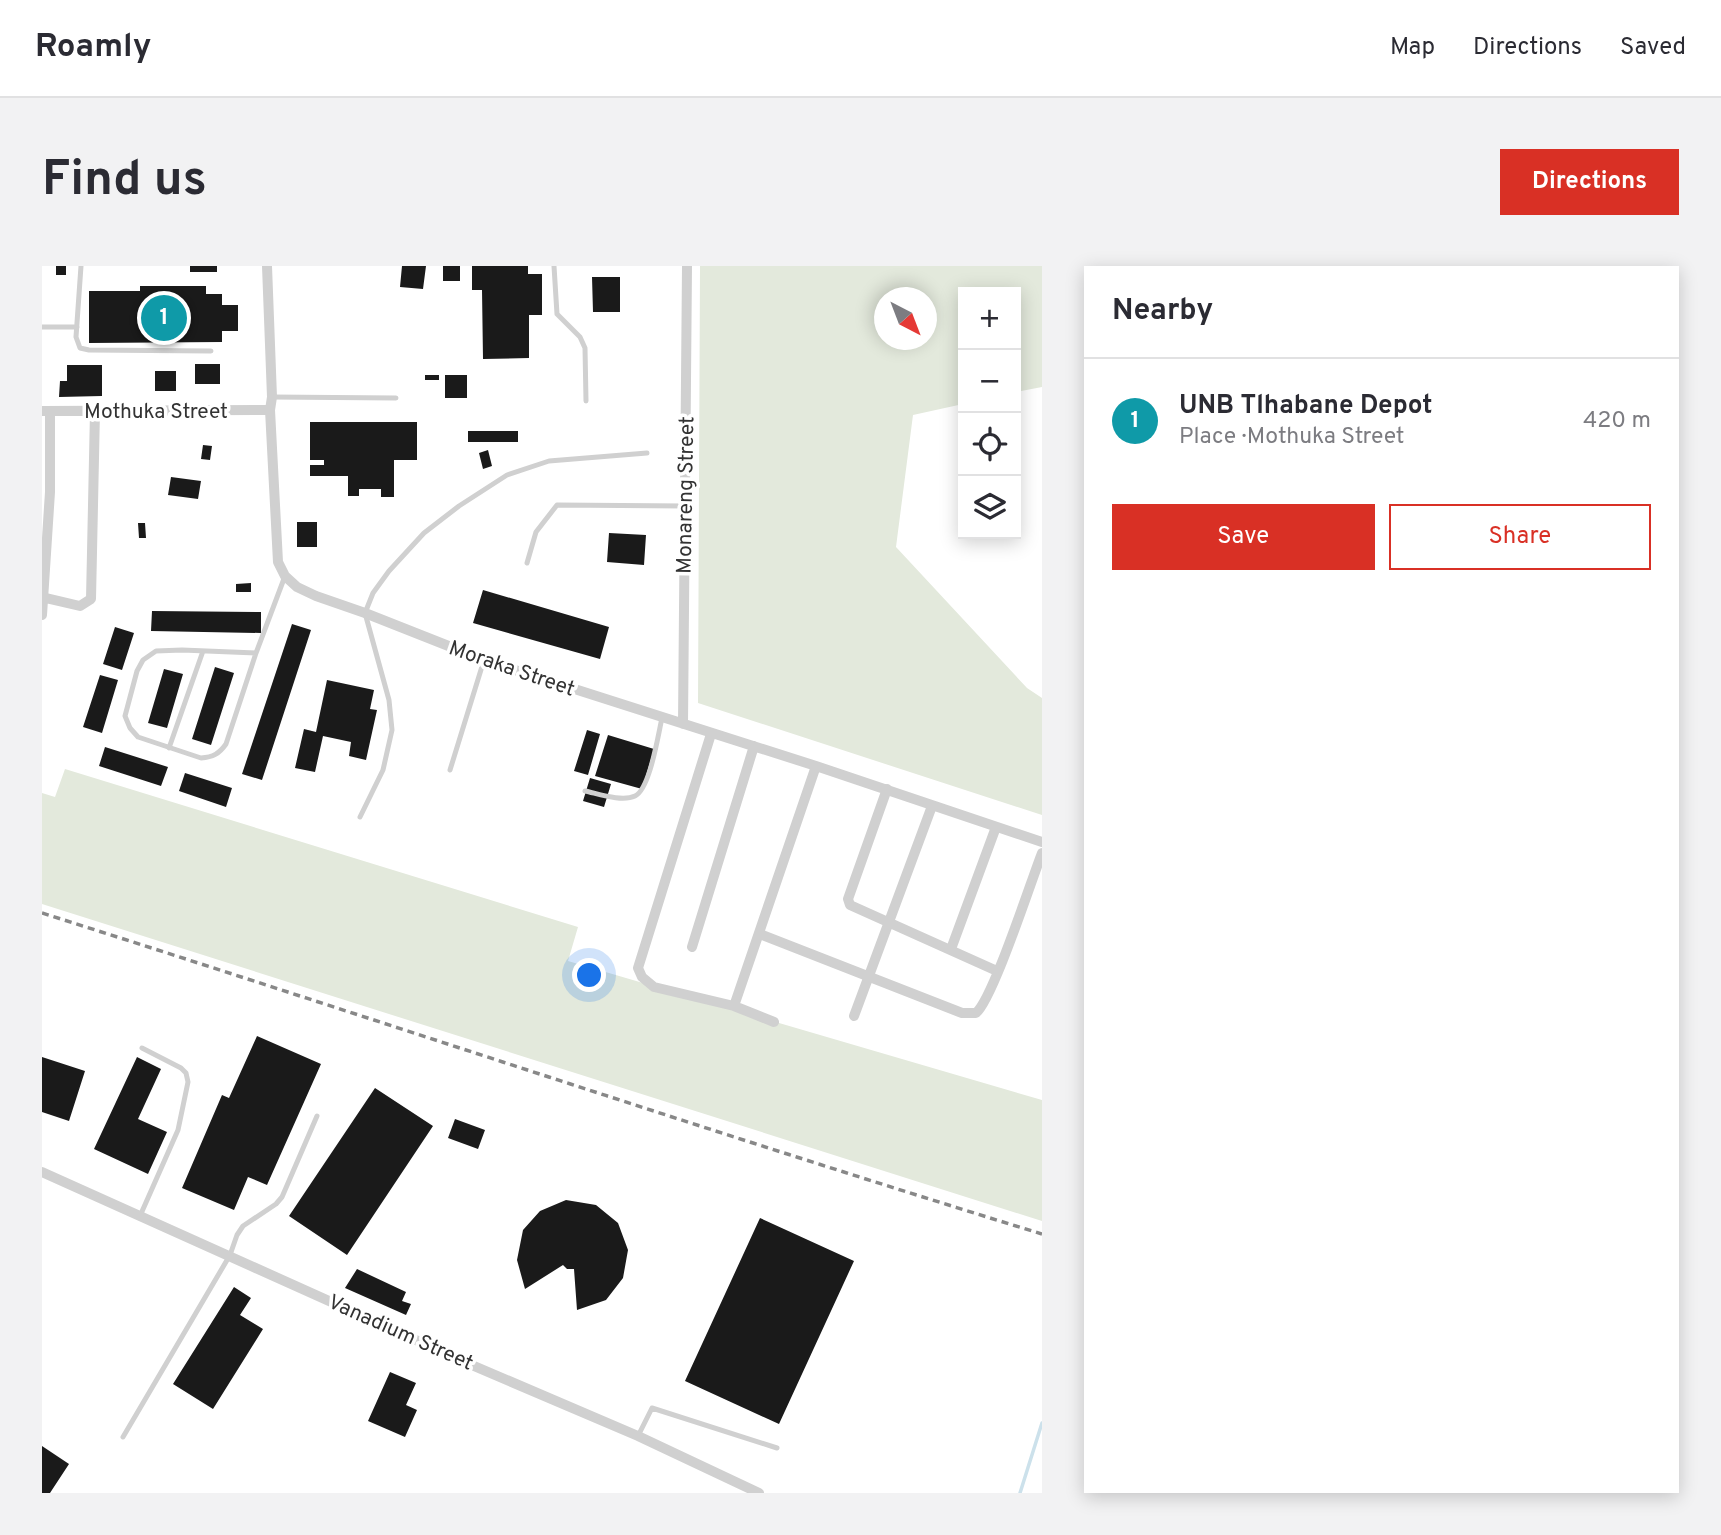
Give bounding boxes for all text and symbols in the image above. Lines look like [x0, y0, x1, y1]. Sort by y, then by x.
text: Roamly [35, 27, 151, 69]
text: Map [1390, 33, 1435, 63]
text: Directions [1473, 33, 1582, 63]
text: Saved [1620, 33, 1686, 63]
button: Directions [1500, 149, 1679, 215]
text: Find us [42, 151, 207, 213]
north arrow [874, 287, 937, 350]
map controls [958, 287, 1021, 539]
button: + [958, 287, 1021, 350]
pin: 1 [141, 292, 187, 344]
text: Nearby [1112, 293, 1213, 330]
button: − [958, 350, 1021, 413]
text: UNB Tlhabane Depot [1179, 390, 1433, 423]
street label: Mothuka Street [84, 399, 228, 426]
text: 1 [1130, 407, 1140, 436]
text: 420 m [1583, 407, 1651, 436]
button: locate [958, 413, 1021, 476]
street label: Monareng Street [672, 416, 701, 574]
text: Place · Mothuka Street [1179, 423, 1405, 452]
button: layers [958, 476, 1021, 539]
button: Save [1112, 504, 1375, 570]
button: Share [1389, 504, 1651, 570]
street label: Moraka Street [445, 635, 578, 704]
your location [572, 958, 606, 992]
street label: Vanadium Street [323, 1289, 477, 1378]

